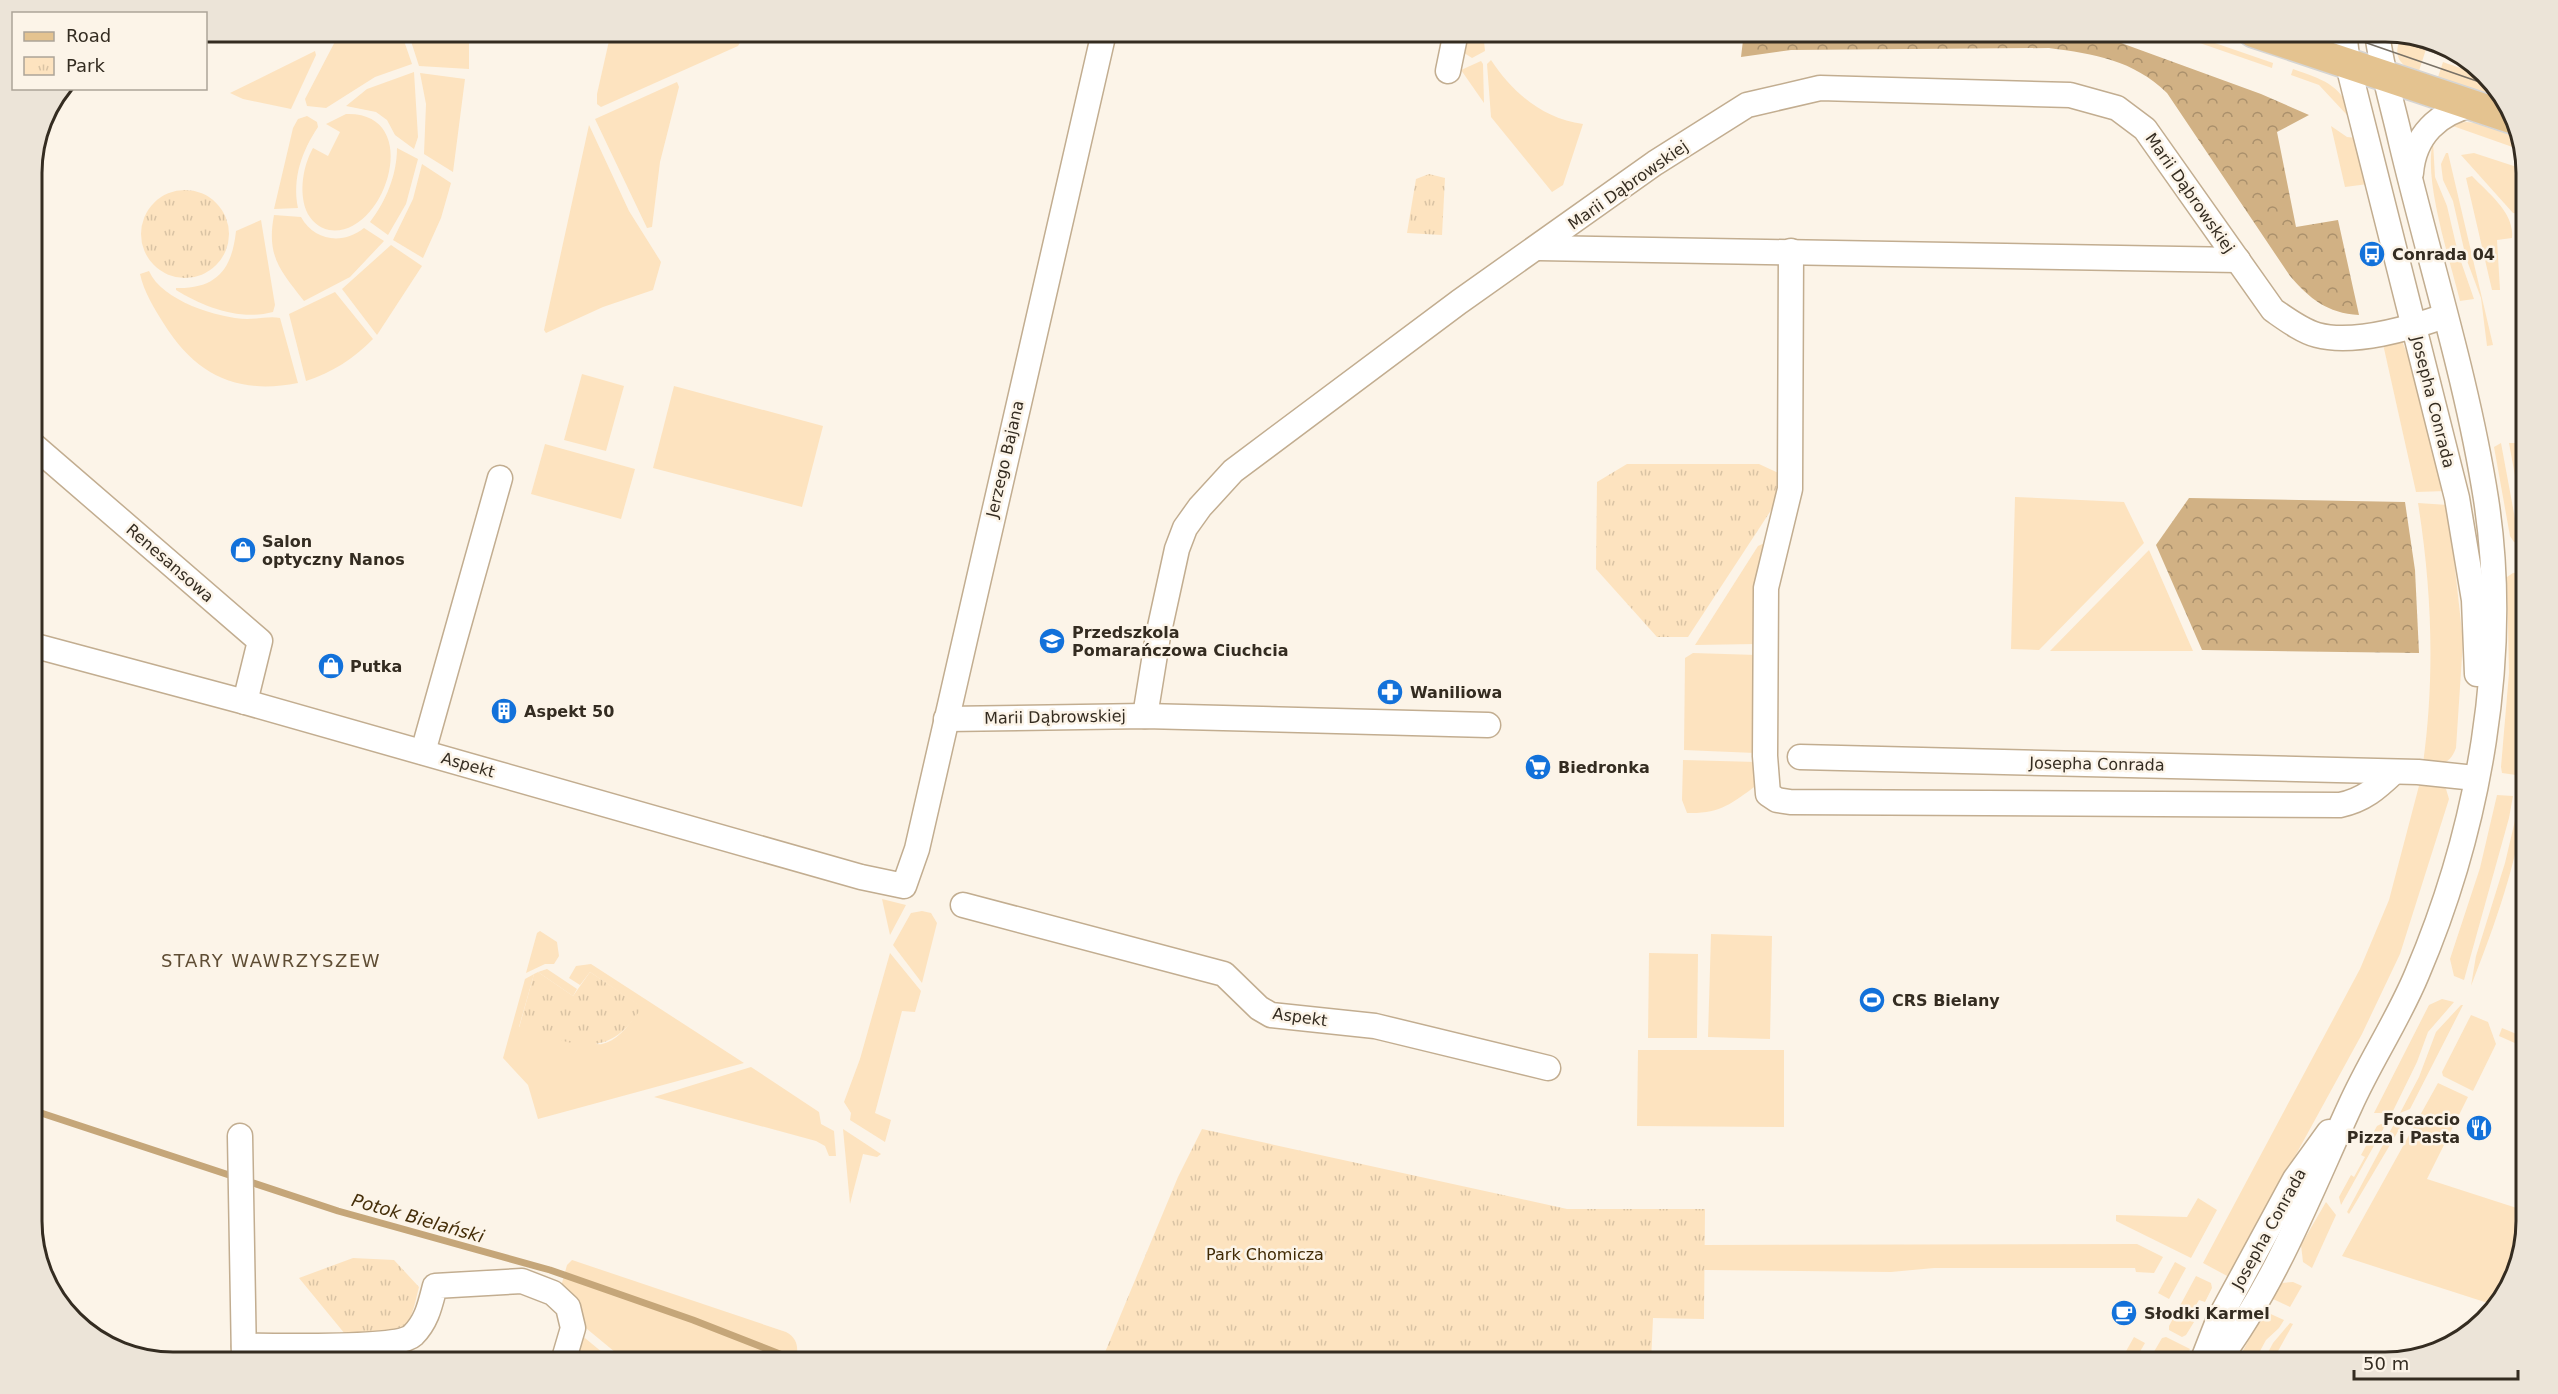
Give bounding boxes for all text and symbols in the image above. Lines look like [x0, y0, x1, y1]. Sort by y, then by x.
legend [12, 12, 207, 90]
text: Road [66, 25, 111, 46]
text: Park [66, 55, 105, 76]
street label: Marii Dąbrowskiej [2142, 129, 2238, 257]
street label: Marii Dąbrowskiej [1564, 137, 1692, 233]
bus stop icon: Conrada 04 [2357, 239, 2387, 269]
place label: Conrada 04 [2392, 245, 2495, 264]
street label: Josepha Conrada [2407, 333, 2459, 470]
street label: Jerzego Bajana [982, 399, 1028, 520]
street label: Renesansowa [122, 520, 218, 606]
place label: Salon optyczny Nanos [262, 532, 405, 569]
shop icon: Salon optyczny Nanos [228, 535, 258, 565]
place label: Przedszkola Pomarańczowa Ciuchcia [1072, 623, 1288, 660]
school or university icon: Przedszkola Pomarańczowa Ciuchcia [1037, 626, 1067, 656]
shop icon: Putka [316, 651, 346, 681]
place label: Putka [350, 657, 402, 676]
pharmacy icon: Waniliowa [1375, 677, 1405, 707]
place label: Waniliowa [1410, 683, 1502, 702]
building icon: Aspekt 50 [489, 696, 519, 726]
place label: Aspekt 50 [524, 702, 614, 721]
street label: Marii Dąbrowskiej [984, 706, 1126, 728]
street label: Aspekt [439, 748, 497, 782]
supermarket icon: Biedronka [1523, 752, 1553, 782]
street label: Josepha Conrada [2028, 753, 2165, 775]
place label: Biedronka [1558, 758, 1650, 777]
district label: STARY WAWRZYSZEW [161, 950, 381, 971]
sports icon: CRS Bielany [1857, 985, 1887, 1015]
place label: CRS Bielany [1892, 991, 2000, 1010]
street label: Aspekt [1272, 1004, 1328, 1030]
place label: Focaccio Pizza i Pasta [2347, 1110, 2460, 1147]
restaurant icon: Focaccio Pizza i Pasta [2464, 1113, 2494, 1143]
street label: Josepha Conrada [2227, 1165, 2310, 1294]
water label: Potok Bielański [349, 1189, 487, 1247]
park label: Park Chomicza [1206, 1245, 1324, 1264]
cafe icon: Słodki Karmel [2109, 1298, 2139, 1328]
place label: Słodki Karmel [2144, 1304, 2270, 1323]
scale bar [2354, 1343, 2518, 1381]
text: 50 m [2363, 1353, 2409, 1374]

